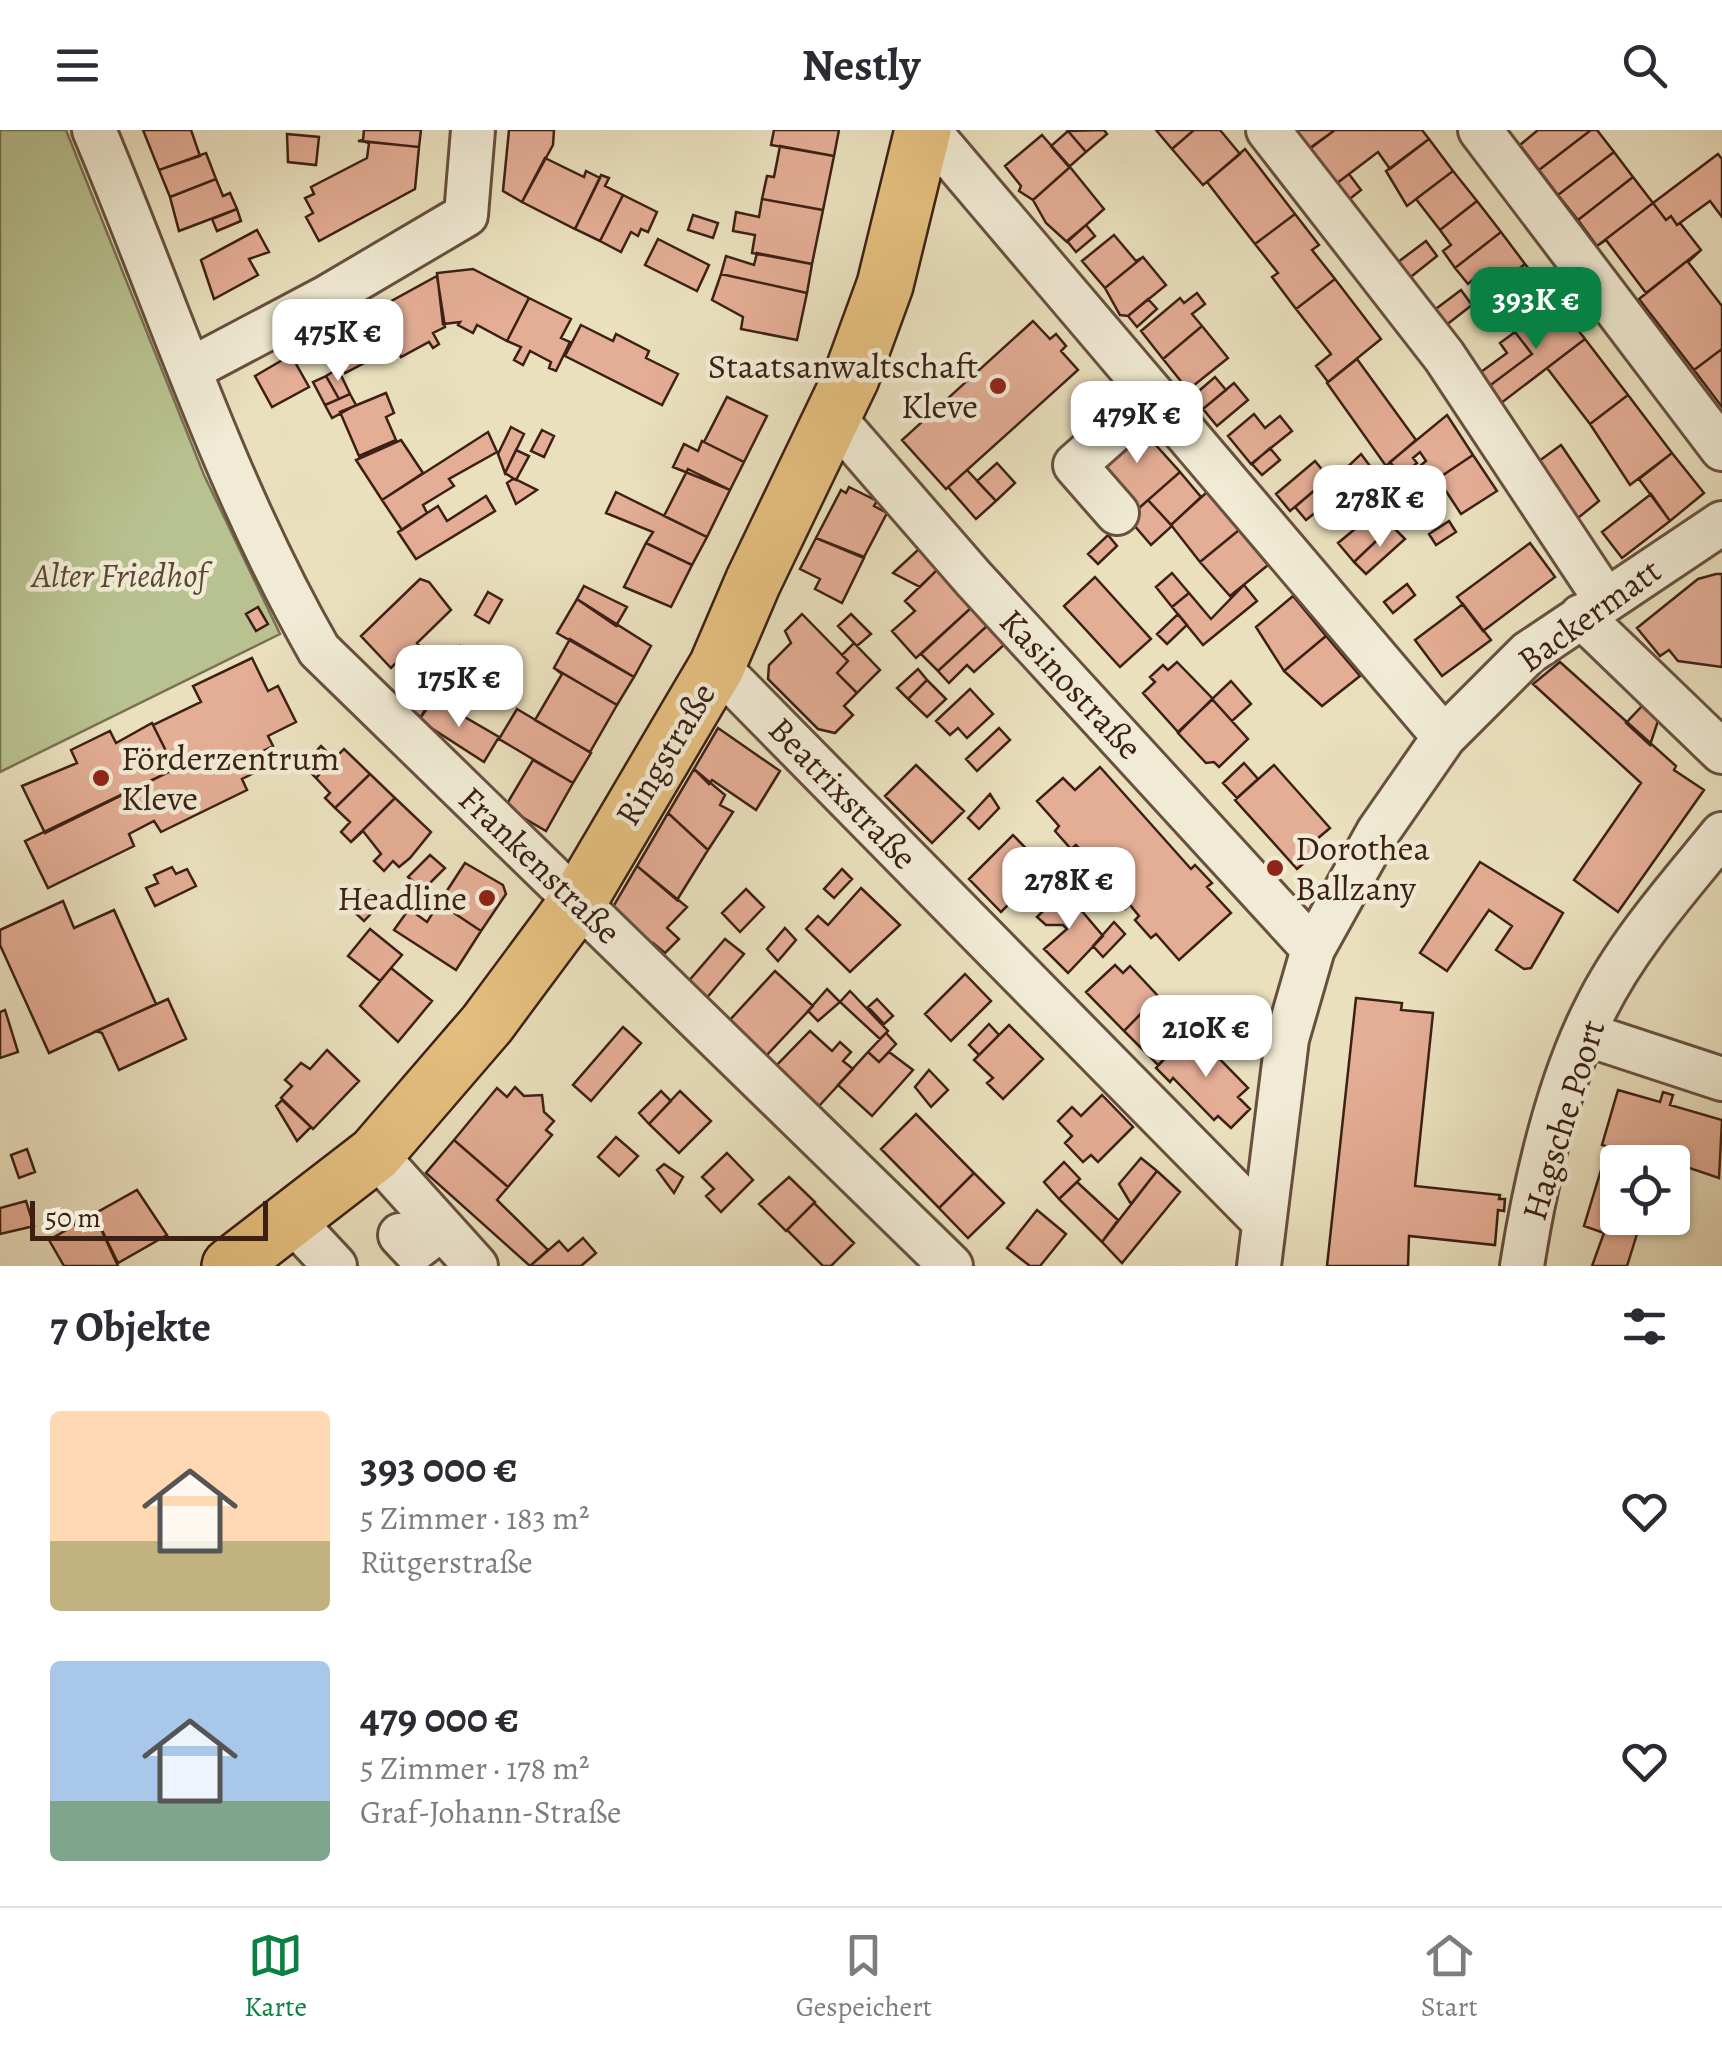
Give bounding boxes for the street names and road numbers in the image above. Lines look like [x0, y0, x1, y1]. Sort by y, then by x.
street label: Backermatt [1508, 547, 1670, 683]
street label: Kasinostraße [989, 598, 1153, 770]
street label: Ringstraße [603, 674, 727, 834]
street label: Beatrixstraße [758, 706, 928, 880]
street label: Frankenstraße [448, 775, 632, 955]
street label: Hagsche Poort [1510, 1014, 1616, 1226]

